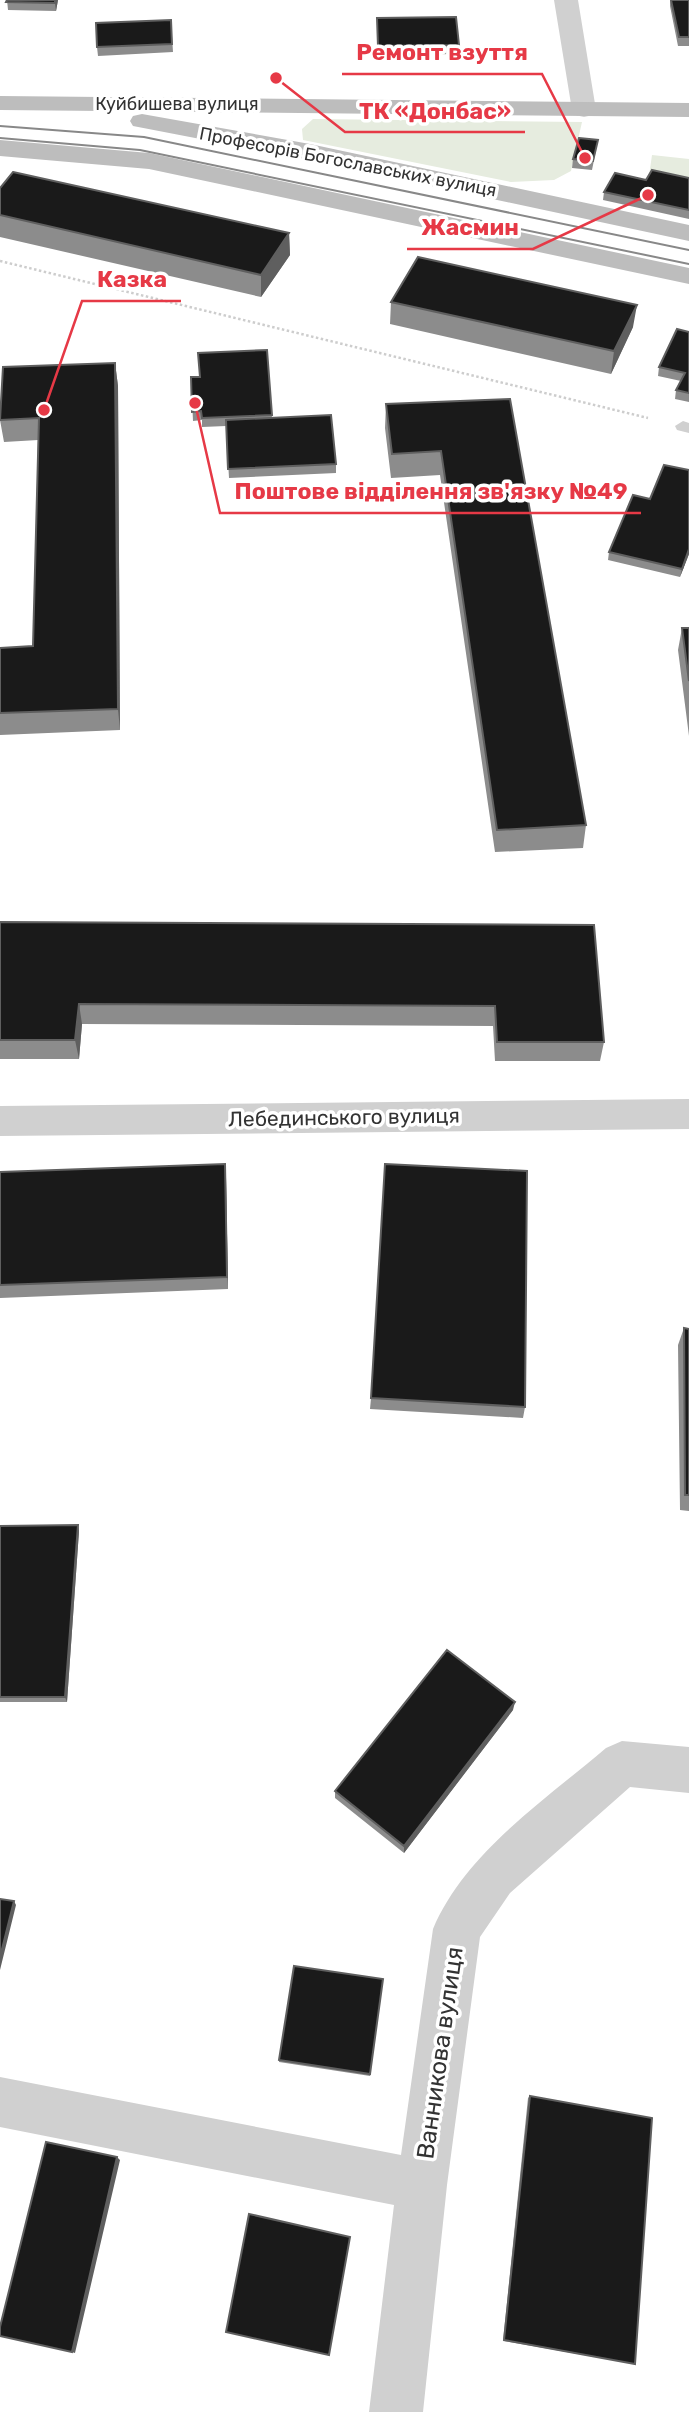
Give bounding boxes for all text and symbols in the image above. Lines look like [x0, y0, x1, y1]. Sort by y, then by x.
callout: Ремонт взуття [342, 30, 542, 74]
text: Ремонт взуття [356, 38, 528, 66]
callout: ТК «Донбас» [345, 88, 525, 132]
street label: Куйбишева вулиця [95, 93, 259, 115]
text: ТК «Донбас» [359, 97, 511, 125]
street label: Професорів Богославських вулиця [198, 122, 498, 202]
callout: Жасмин [407, 205, 533, 249]
text: Жасмин [421, 213, 519, 241]
callout: Казка [82, 257, 181, 301]
text: Казка [97, 265, 167, 293]
callout: Поштове відділення зв'язку №49 [220, 469, 641, 513]
text: Поштове відділення зв'язку №49 [235, 477, 627, 505]
street label: Лебединського вулиця [228, 1102, 460, 1132]
street label: Ванникова вулиця [411, 1945, 469, 2161]

